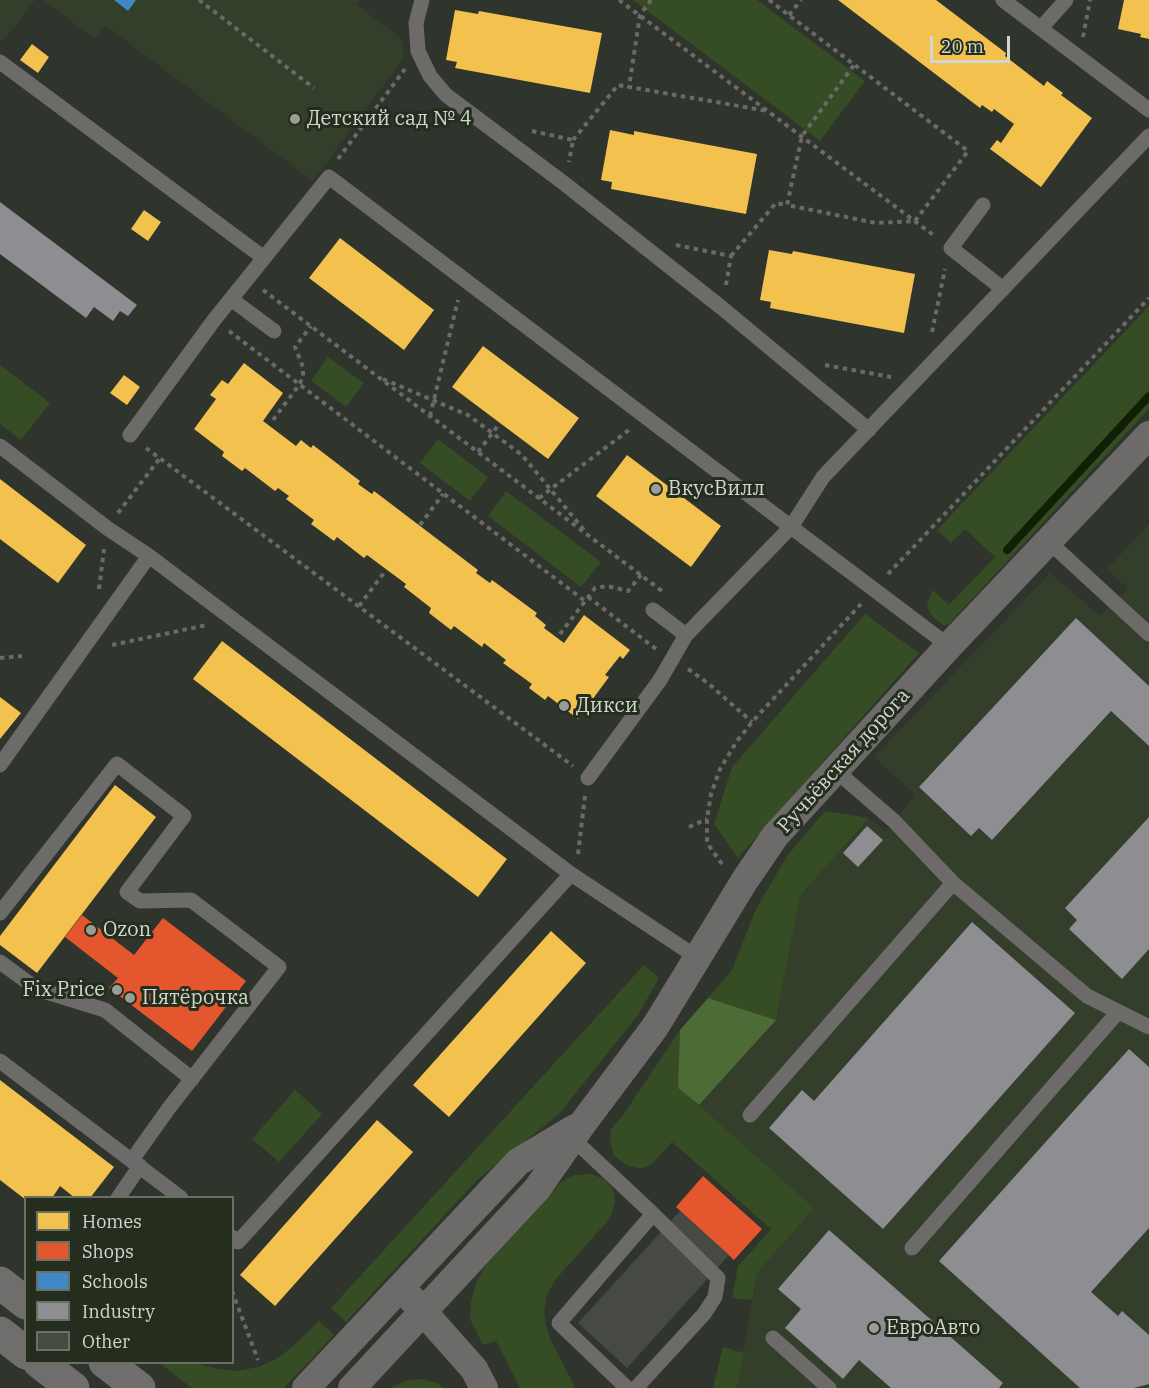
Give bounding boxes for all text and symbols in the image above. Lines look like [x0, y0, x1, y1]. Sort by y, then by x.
scale bar [933, 24, 1012, 62]
text: 20 m [941, 35, 984, 58]
place label: Детский сад № 4 [307, 107, 472, 131]
marker: Детский сад № 4 [288, 112, 302, 126]
place label: ВкусВилл [668, 477, 765, 501]
marker: ВкусВилл [649, 482, 663, 496]
street label: Ручьёвская дорога [773, 684, 915, 838]
place label: Дикси [576, 694, 638, 718]
marker: Дикси [557, 699, 571, 713]
place label: Ozon [103, 918, 151, 942]
marker: Ozon [84, 923, 98, 937]
place label: Fix Price [23, 978, 105, 1002]
marker: Fix Price [110, 983, 124, 997]
place label: Пятёрочка [142, 986, 249, 1010]
marker: Пятёрочка [123, 991, 137, 1005]
legend [24, 1196, 234, 1364]
text: Homes [82, 1210, 142, 1233]
text: Shops [82, 1240, 134, 1263]
text: Schools [82, 1270, 148, 1293]
text: Industry [82, 1300, 155, 1323]
place label: ЕвроАвто [886, 1316, 980, 1340]
marker: ЕвроАвто [867, 1321, 881, 1335]
text: Other [82, 1330, 130, 1353]

